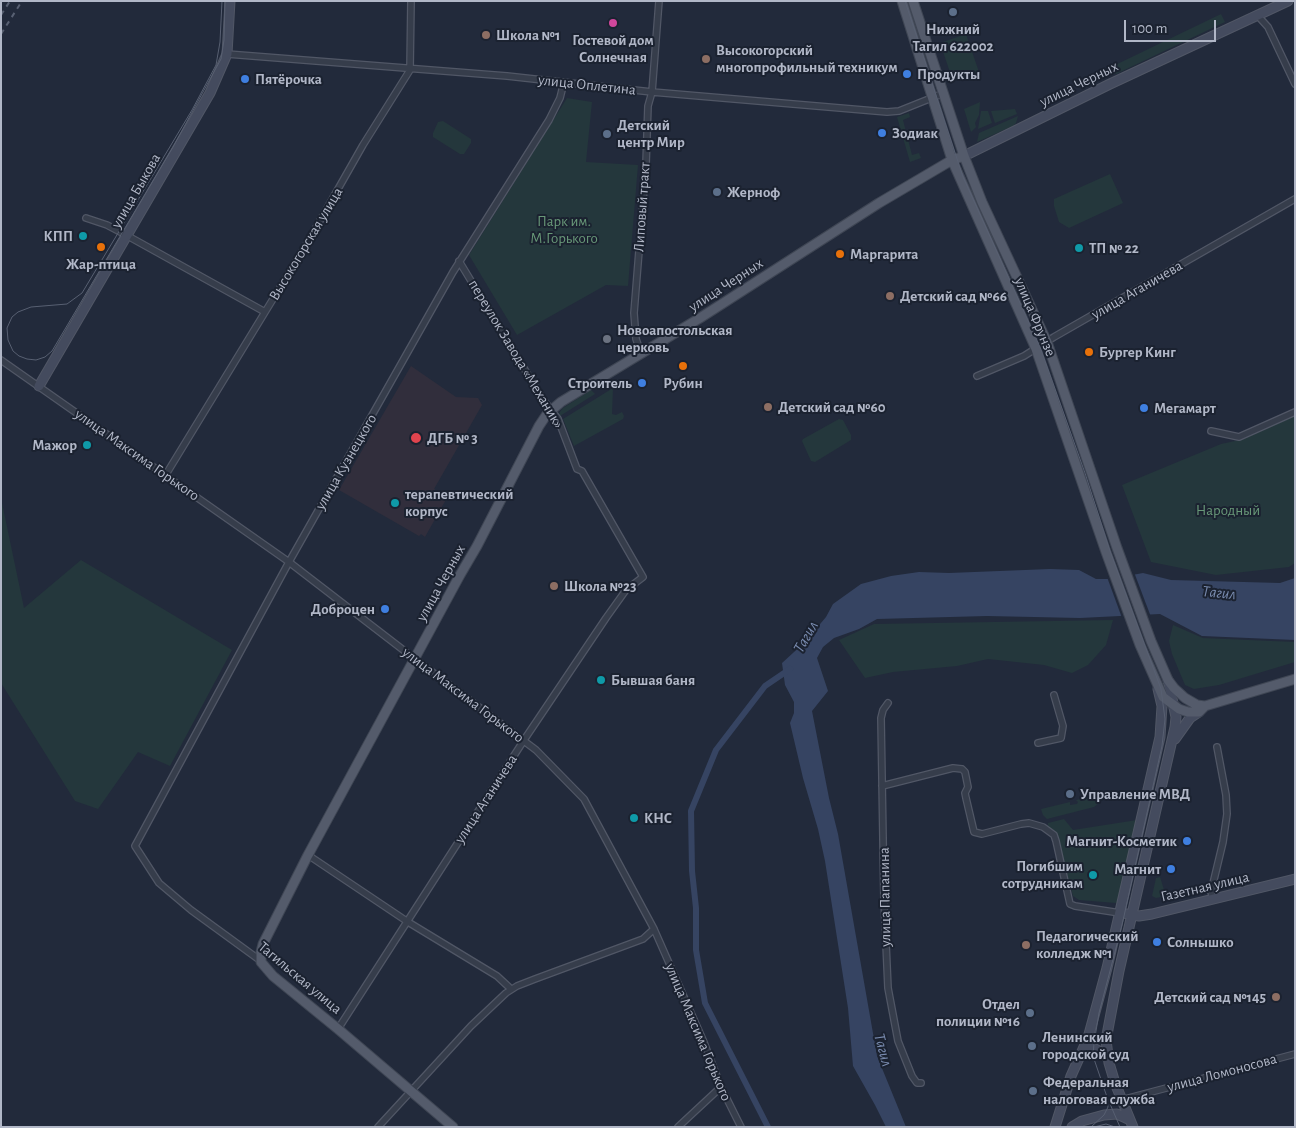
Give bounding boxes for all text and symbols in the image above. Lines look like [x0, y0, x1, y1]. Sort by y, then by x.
marker: Нижний Тагил 622002 [947, 6, 959, 18]
scale bar [1126, 10, 1218, 42]
marker: Гостевой дом Солнечная [607, 17, 619, 29]
place label: Нижний Тагил 622002 [912, 20, 994, 55]
text: 100 m [1132, 21, 1167, 36]
place label: Школа №1 [496, 26, 560, 44]
marker: Школа №1 [480, 29, 492, 41]
place label: Гостевой дом Солнечная [572, 31, 654, 66]
place label: Высокогорский многопрофильный техникум [716, 41, 898, 76]
marker: Высокогорский многопрофильный техникум [700, 53, 712, 65]
street label: улица Черных [1037, 57, 1121, 111]
place label: Продукты [917, 65, 980, 83]
marker: Продукты [901, 68, 913, 80]
place label: Пятёрочка [255, 70, 322, 88]
street label: улица Оплетина [537, 71, 637, 99]
marker: Пятёрочка [239, 73, 251, 85]
place label: Детский центр Мир [617, 116, 685, 151]
place label: Зодиак [892, 124, 938, 142]
marker: Зодиак [876, 127, 888, 139]
marker: Детский центр Мир [601, 128, 613, 140]
street label: улица Быкова [107, 150, 165, 232]
street label: Липовый тракт [630, 162, 654, 252]
place label: Жерноф [727, 183, 780, 201]
street label: Высокогорская улица [265, 184, 347, 304]
marker: Жерноф [711, 186, 723, 198]
park label: Парк им. М.Горького [530, 212, 598, 247]
place label: КПП [44, 227, 73, 245]
marker: КПП [77, 230, 89, 242]
place label: ТП № 22 [1089, 239, 1139, 257]
marker: Жар-птица [95, 241, 107, 253]
marker: ТП № 22 [1073, 242, 1085, 254]
place label: Маргарита [850, 245, 918, 263]
marker: Маргарита [834, 248, 846, 260]
street label: улица Черных [686, 254, 766, 316]
place label: Жар-птица [66, 255, 136, 273]
street label: улица Аганичева [1088, 257, 1186, 323]
street label: улица Фрунзе [1010, 275, 1060, 359]
street label: переулок Завода «Механик» [464, 276, 568, 432]
place label: Детский сад №66 [900, 287, 1007, 305]
marker: Детский сад №66 [884, 290, 896, 302]
place label: Новоапостольская церковь [617, 321, 733, 356]
marker: Новоапостольская церковь [601, 333, 613, 345]
place label: Бургер Кинг [1099, 343, 1176, 361]
marker: Бургер Кинг [1083, 346, 1095, 358]
marker: Рубин [677, 360, 689, 372]
place label: Строитель [568, 374, 632, 392]
place label: Рубин [663, 374, 703, 392]
marker: Строитель [636, 377, 648, 389]
place label: Детский сад №60 [778, 398, 885, 416]
place label: Мегамарт [1154, 399, 1216, 417]
marker: Детский сад №60 [762, 401, 774, 413]
marker: Мегамарт [1138, 402, 1150, 414]
street label: улица Максима Горького [71, 405, 203, 505]
street label: улица Кузнецкого [311, 411, 381, 513]
place label: ДГБ № 3 [427, 429, 478, 447]
marker: ДГБ № 3 [409, 431, 423, 445]
place label: Мажор [32, 436, 77, 454]
marker: Мажор [81, 439, 93, 451]
place label: терапевтический корпус [405, 485, 513, 520]
marker: терапевтический корпус [389, 497, 401, 509]
park label: Народный [1196, 501, 1260, 519]
street label: улица Черных [413, 542, 469, 624]
place label: Школа №23 [564, 577, 637, 595]
marker: Школа №23 [548, 580, 560, 592]
water label: Тагил [1201, 582, 1237, 604]
place label: Доброцен [311, 600, 375, 618]
marker: Доброцен [379, 603, 391, 615]
water label: Тагил [789, 618, 823, 656]
street label: улица Максима Горького [399, 643, 527, 747]
place label: Бывшая баня [611, 671, 695, 689]
marker: Бывшая баня [595, 674, 607, 686]
street label: улица Аганичева [451, 751, 521, 847]
place label: Управление МВД [1080, 785, 1190, 803]
marker: Управление МВД [1064, 788, 1076, 800]
place label: КНС [644, 809, 672, 827]
marker: КНС [628, 812, 640, 824]
place label: Магнит-Косметик [1066, 832, 1177, 850]
marker: Магнит-Косметик [1181, 835, 1193, 847]
street label: улица Папанина [875, 847, 895, 947]
place label: Погибшим сотрудникам [1002, 857, 1083, 892]
place label: Магнит [1114, 860, 1161, 878]
marker: Магнит [1165, 863, 1177, 875]
street label: Газетная улица [1159, 868, 1251, 906]
marker: Погибшим сотрудникам [1087, 869, 1099, 881]
place label: Педагогический колледж №1 [1036, 927, 1138, 962]
place label: Солнышко [1167, 933, 1234, 951]
marker: Солнышко [1151, 936, 1163, 948]
street label: Тагильская улица [255, 938, 345, 1018]
marker: Педагогический колледж №1 [1020, 939, 1032, 951]
street label: улица Максима Горького [661, 960, 735, 1104]
place label: Детский сад №145 [1154, 988, 1266, 1006]
marker: Детский сад №145 [1270, 991, 1282, 1003]
place label: Отдел полиции №16 [936, 995, 1020, 1030]
marker: Отдел полиции №16 [1024, 1007, 1036, 1019]
place label: Ленинский городской суд [1042, 1028, 1129, 1063]
water label: Тагил [869, 1031, 897, 1069]
marker: Ленинский городской суд [1026, 1040, 1038, 1052]
street label: улица Ломоносова [1165, 1050, 1279, 1096]
place label: Федеральная налоговая служба [1043, 1073, 1155, 1108]
marker: Федеральная налоговая служба [1027, 1085, 1039, 1097]

